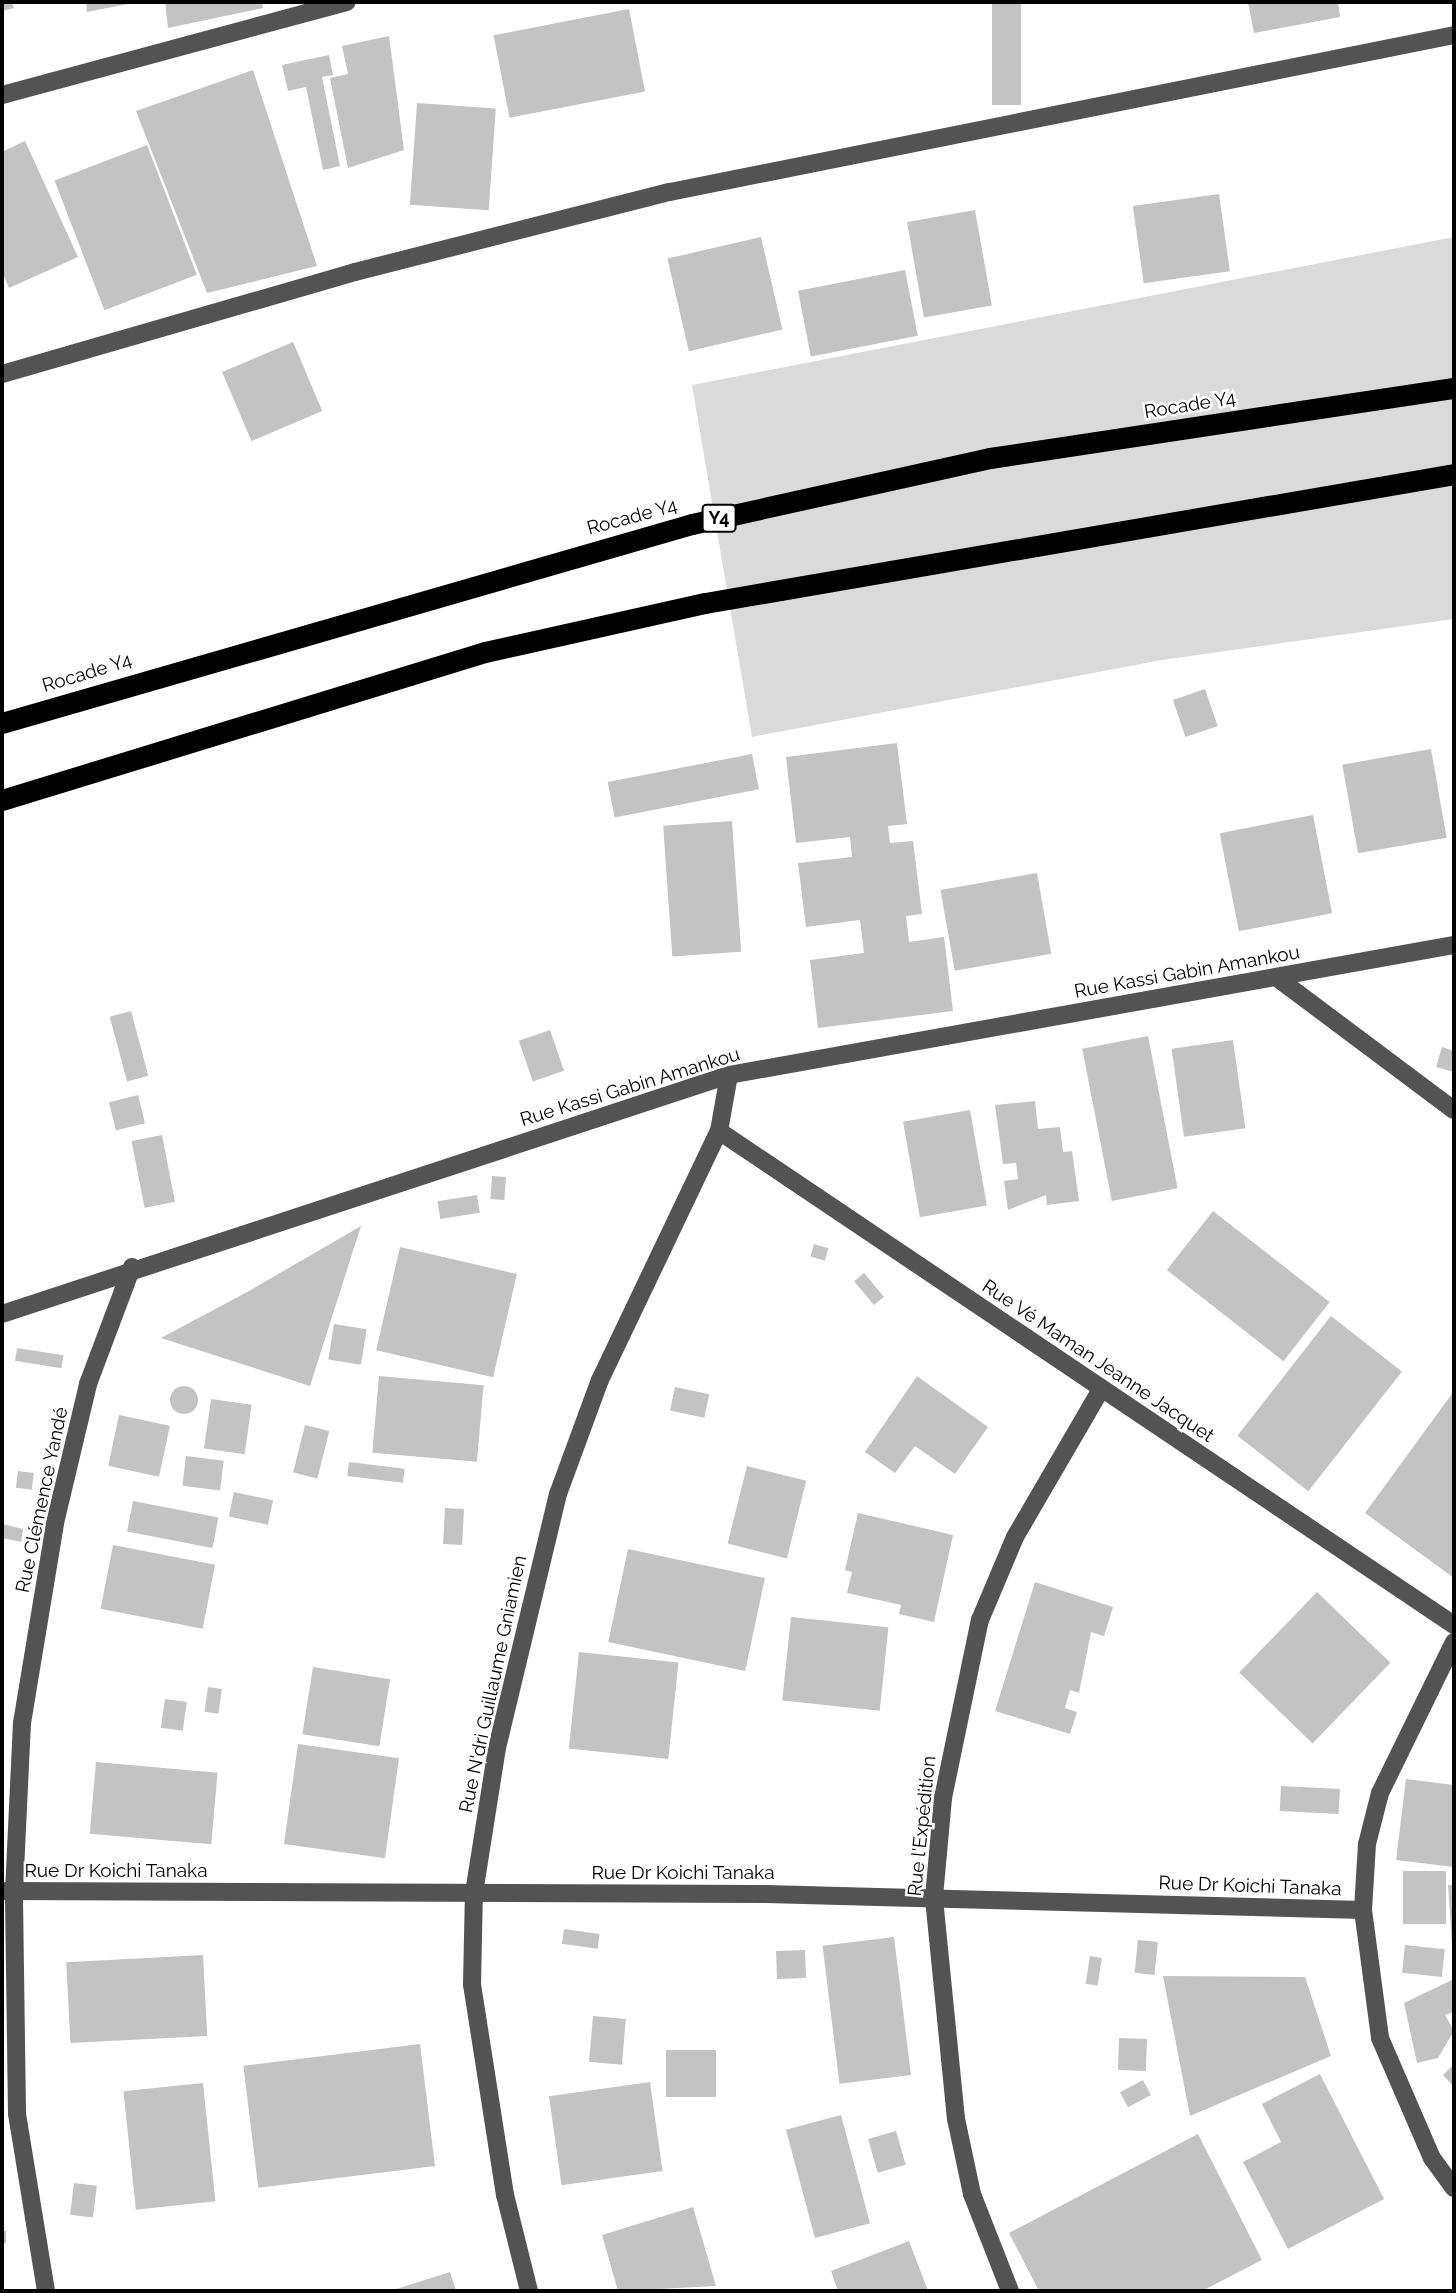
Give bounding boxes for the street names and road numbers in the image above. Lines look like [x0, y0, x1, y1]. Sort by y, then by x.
street label: Rocade Y4 [1142, 386, 1238, 424]
street label: Rocade Y4 [584, 494, 680, 540]
road number: Y4 [702, 504, 736, 532]
street label: Rocade Y4 [39, 648, 135, 698]
street label: Rue Kassi Gabin Amankou [1072, 941, 1302, 1003]
street label: Rue Kassi Gabin Amankou [517, 1043, 743, 1131]
street label: Rue Vé Maman Jeanne Jacquet [977, 1274, 1219, 1448]
street label: Rue Clémence Yandé [11, 1405, 73, 1595]
street label: Rue N'dri Guillaume Gniamien [455, 1553, 531, 1815]
street label: Rue l'Expédition [903, 1755, 941, 1897]
street label: Rue Dr Koichi Tanaka [24, 1860, 208, 1882]
street label: Rue Dr Koichi Tanaka [591, 1862, 775, 1884]
street label: Rue Dr Koichi Tanaka [1158, 1871, 1342, 1901]

